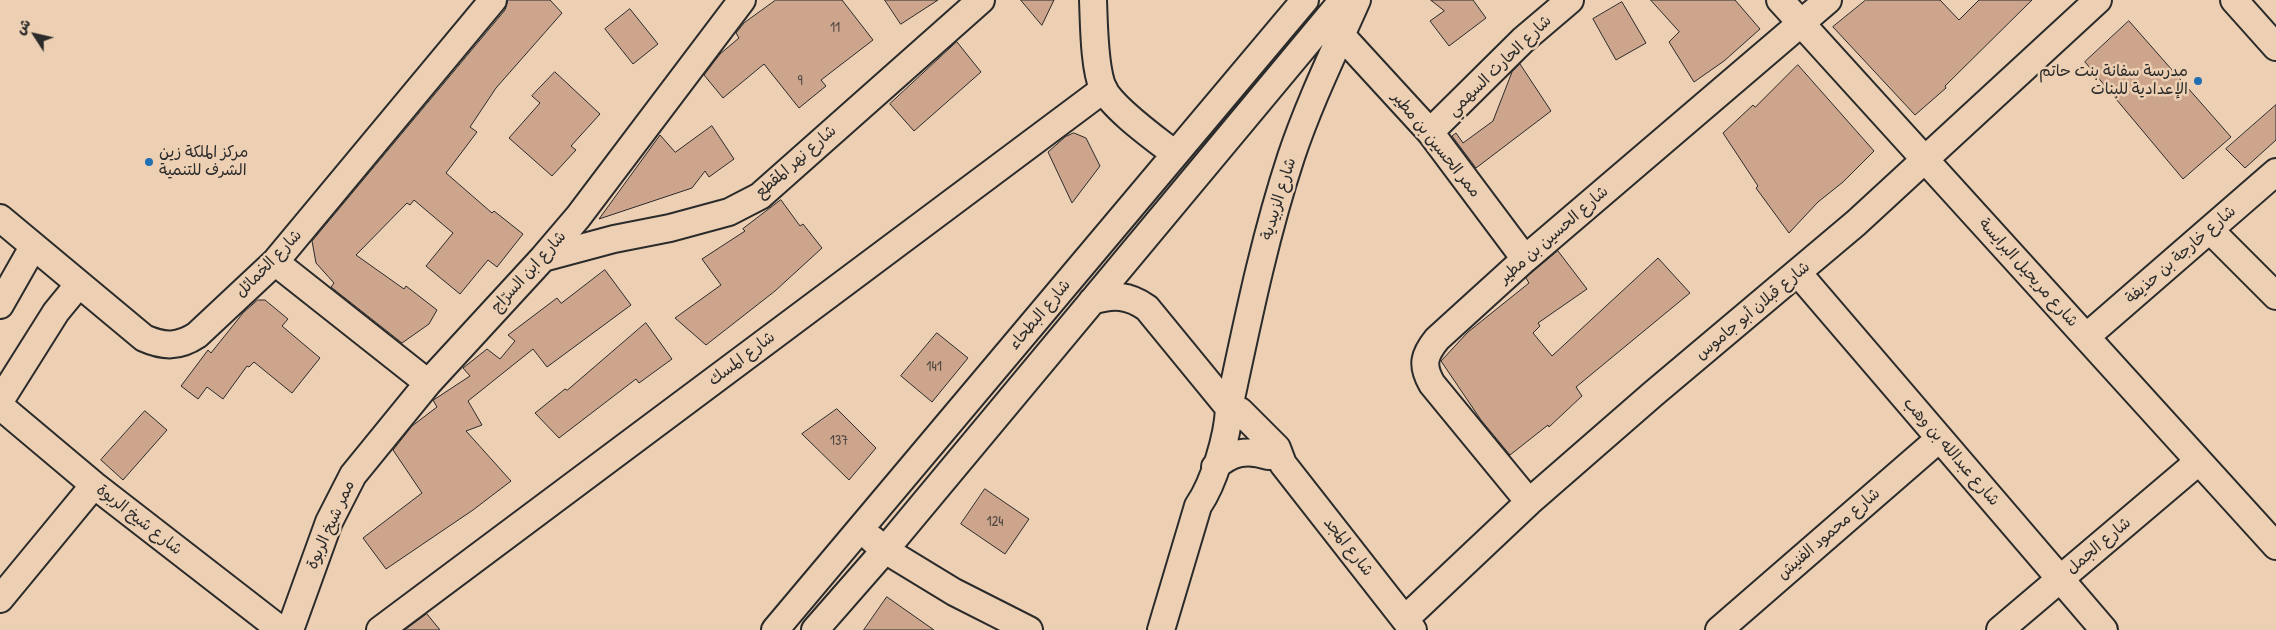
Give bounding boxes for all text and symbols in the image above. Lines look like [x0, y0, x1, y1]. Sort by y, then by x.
north arrow [10, 10, 60, 60]
street label: شارع الحارث السهمي [1444, 11, 1556, 121]
text: ش [10, 14, 35, 38]
house number: 11 [830, 20, 840, 36]
place label: مدرسة سفانة بنت حاتم الإعدادية للبنات [2039, 62, 2188, 100]
house number: 9 [797, 73, 803, 89]
marker: مدرسة سفانة بنت حاتم الإعدادية للبنات [2192, 75, 2204, 87]
street label: ممر الحسين بن مطير [1388, 88, 1484, 202]
street label: شارع نهر المقطع [751, 122, 841, 202]
place label: مركز الملكة زين الشرف للتنمية [159, 143, 248, 181]
marker: مركز الملكة زين الشرف للتنمية [143, 156, 155, 168]
street label: شارع الزبيدية [1257, 156, 1301, 242]
street label: شارع الحسين بن مطير [1495, 182, 1613, 288]
street label: شارع خارجة بن حذيفة [2122, 202, 2240, 308]
street label: شارع مريحيل البرايسة [1974, 215, 2082, 331]
street label: شارع الخمائل [232, 226, 306, 302]
street label: شارع ابن السرّاج [487, 227, 571, 317]
street label: شارع قبلان أبو جاموس [1692, 258, 1814, 364]
street label: شارع البطحاء [1005, 276, 1075, 354]
street label: شارع المسك [705, 328, 779, 390]
house number: 141 [926, 359, 942, 375]
street label: شارع عبدالله بن وهب [1899, 394, 2003, 510]
house number: 137 [830, 433, 848, 449]
street label: ممر شيخ الربوة [303, 478, 359, 572]
street label: شارع شيخ الربوة [92, 480, 186, 560]
street label: شارع محمود الفنيش [1774, 484, 1884, 584]
street label: شارع الجمل [2063, 513, 2135, 579]
house number: 124 [987, 514, 1003, 530]
street label: شارع المجد [1319, 514, 1377, 580]

